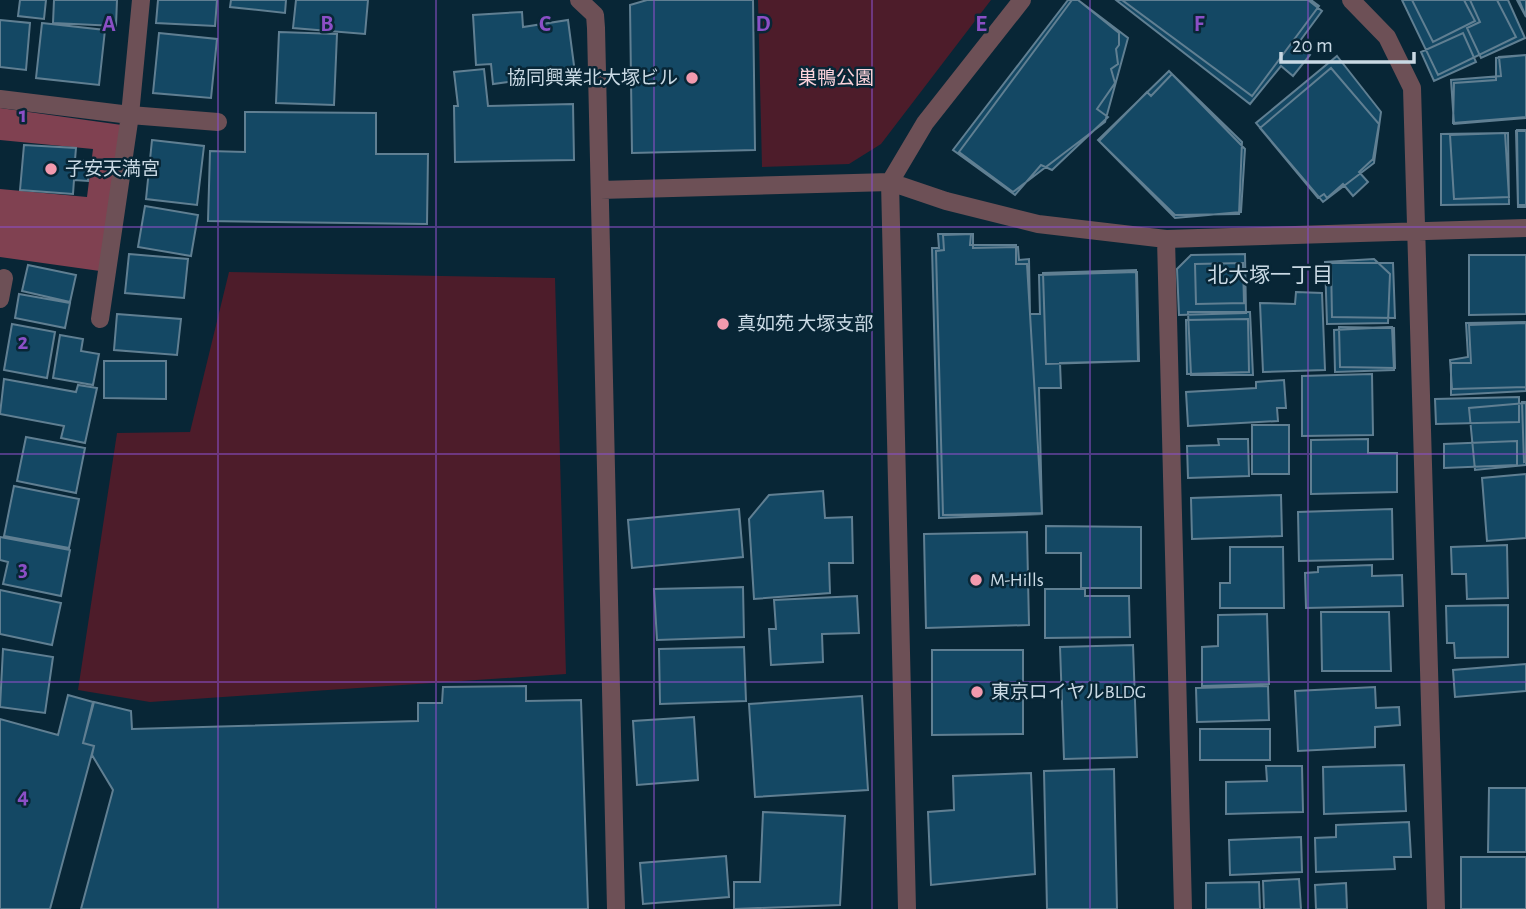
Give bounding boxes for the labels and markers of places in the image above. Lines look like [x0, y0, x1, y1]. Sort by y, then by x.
place label: 協同興業北大塚ビル [507, 67, 678, 88]
marker: 協同興業北大塚ビル [684, 70, 700, 86]
place label: 子安天満宮 [65, 159, 160, 179]
marker: 子安天満宮 [43, 161, 59, 177]
place label: 真如苑 大塚支部 [737, 314, 873, 334]
marker: 真如苑 大塚支部 [715, 316, 731, 332]
place label: M-Hills [990, 571, 1044, 590]
marker: M-Hills [968, 572, 984, 588]
place label: 東京ロイヤルBLDG [991, 682, 1146, 702]
marker: 東京ロイヤルBLDG [969, 684, 985, 700]

